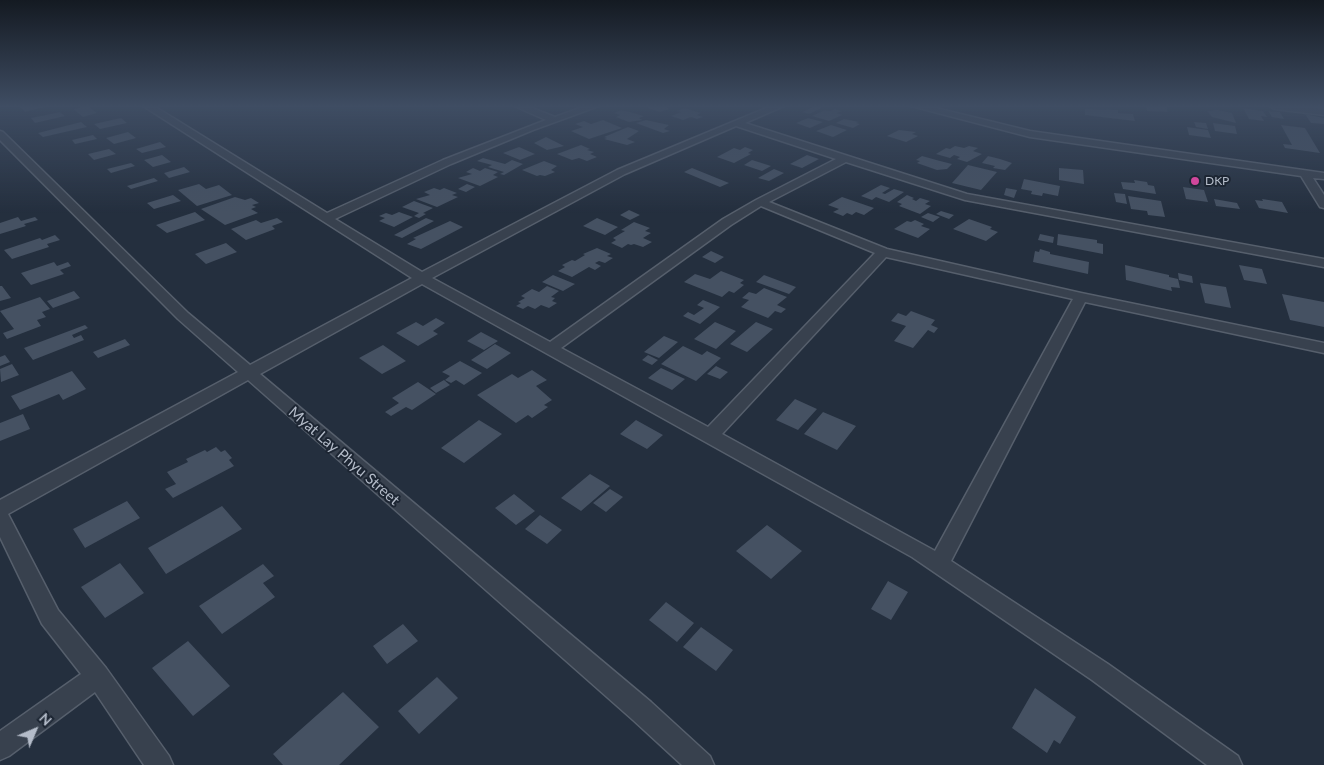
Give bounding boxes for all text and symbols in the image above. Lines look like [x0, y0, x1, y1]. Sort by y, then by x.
place label: DKP [1205, 174, 1229, 188]
marker: DKP [1189, 175, 1201, 187]
street label: Myat Lay Phyu Street [285, 403, 403, 509]
north arrow [10, 705, 60, 755]
text: N [36, 709, 56, 729]

